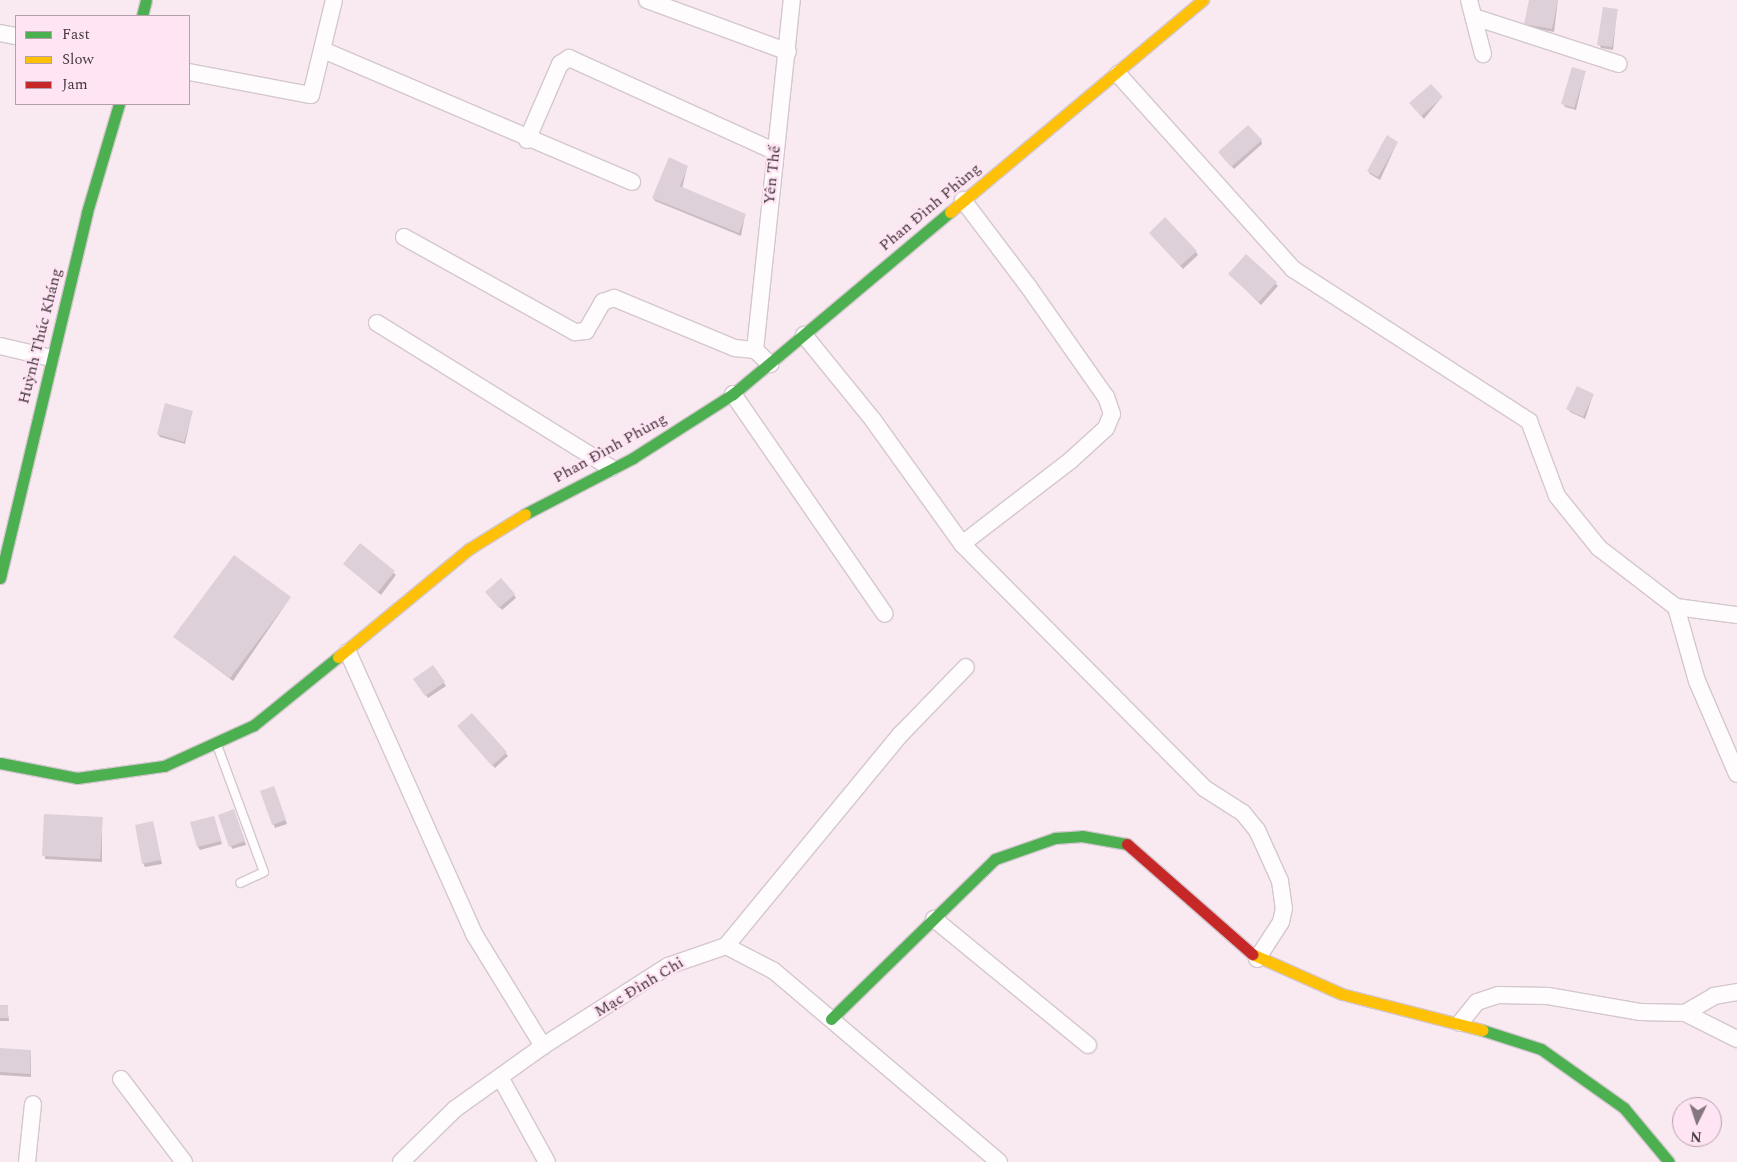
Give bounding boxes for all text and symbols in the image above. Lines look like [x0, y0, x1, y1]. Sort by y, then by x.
legend [15, 15, 190, 105]
text: Fast [62, 23, 90, 46]
text: Slow [62, 48, 94, 71]
text: Jam [62, 73, 88, 96]
street label: Yên Thế [759, 145, 785, 205]
street label: Phan Đình Phùng [875, 159, 985, 255]
street label: Huỳnh Thúc Kháng [14, 266, 66, 406]
street label: Phan Đình Phùng [550, 409, 670, 487]
street label: Mạc Đỉnh Chi [591, 953, 687, 1021]
north arrow [1672, 1097, 1722, 1147]
text: N [1690, 1126, 1702, 1147]

